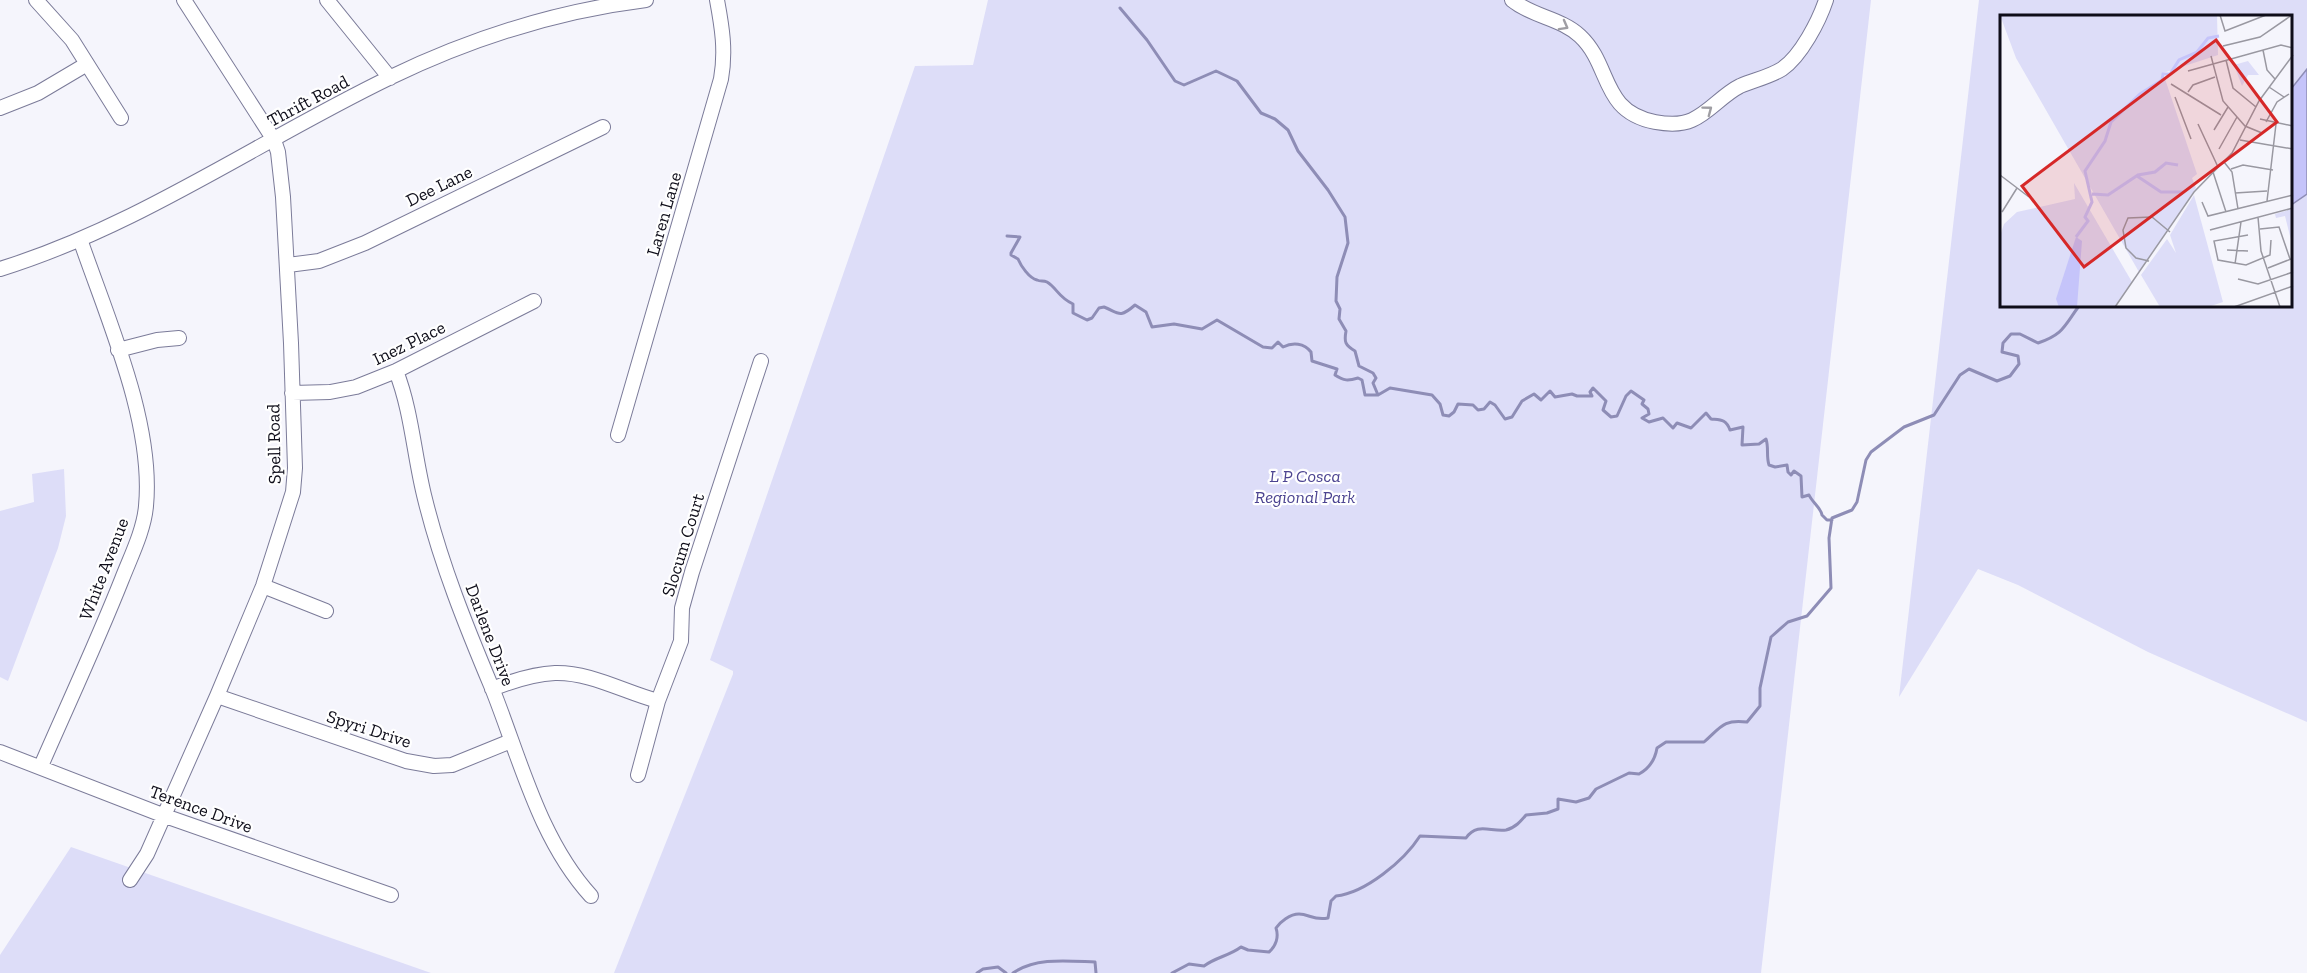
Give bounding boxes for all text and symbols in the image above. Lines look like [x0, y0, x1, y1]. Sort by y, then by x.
inset map [2000, 15, 2292, 308]
one-way arrow [1558, 19, 1568, 30]
street label: Thrift Road [264, 70, 353, 132]
one-way arrow [1701, 106, 1712, 117]
street label: Dee Lane [402, 161, 476, 211]
street label: Laren Lane [642, 170, 686, 258]
street label: Inez Place [369, 316, 449, 370]
street label: Spell Road [262, 404, 286, 484]
park label: L P Cosca Regional Park [1255, 465, 1355, 508]
street label: Slocum Court [657, 490, 709, 599]
street label: White Avenue [74, 515, 134, 623]
street label: Darlene Drive [461, 581, 519, 689]
street label: Spyri Drive [324, 705, 414, 753]
street label: Terence Drive [146, 780, 256, 838]

